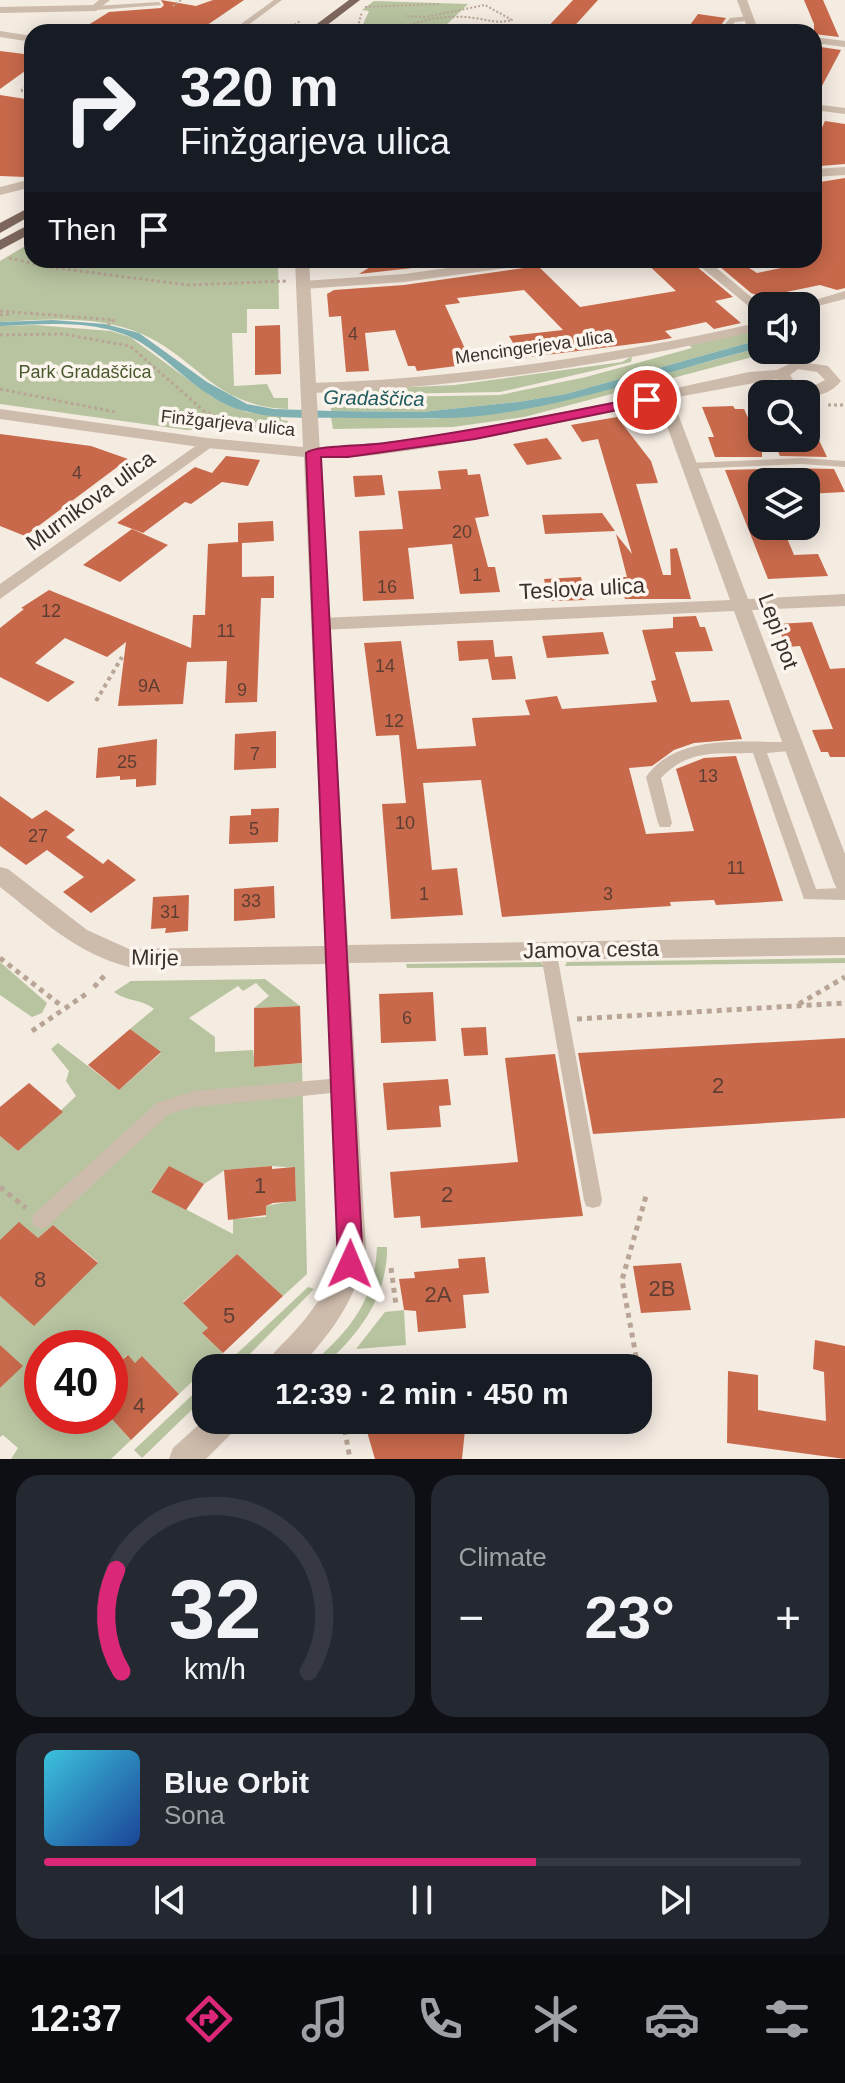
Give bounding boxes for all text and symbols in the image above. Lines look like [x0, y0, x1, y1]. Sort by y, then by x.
text: 320 m [180, 55, 339, 118]
icon: right [48, 56, 152, 160]
text: Finžgarjeva ulica [180, 121, 450, 162]
icon: arrive [132, 208, 176, 252]
text: Then [48, 213, 116, 246]
map controls [748, 292, 820, 540]
button: sound [748, 292, 820, 364]
house number: 4 [348, 324, 358, 344]
street label: Mencingerjeva ulica [454, 326, 615, 368]
park label: Park Gradaščica [18, 362, 153, 382]
pin [613, 366, 681, 434]
icon: arrive [625, 378, 669, 422]
button: search [748, 380, 820, 452]
water label: Gradaščica [323, 386, 425, 410]
street label: Finžgarjeva ulica [160, 406, 297, 440]
street label: Murnikova ulica [21, 445, 160, 555]
house number: 4 [72, 463, 82, 483]
button: layers [748, 468, 820, 540]
house number: 20 [452, 522, 472, 542]
house number: 1 [472, 565, 482, 585]
street label: Teslova ulica [518, 573, 646, 604]
house number: 16 [377, 577, 397, 597]
street label: Lepi pot [753, 590, 804, 672]
house number: 12 [41, 601, 61, 621]
house number: 11 [217, 621, 235, 641]
house number: 14 [375, 656, 395, 676]
house number: 9A [138, 676, 160, 696]
house number: 9 [237, 680, 247, 700]
house number: 12 [384, 711, 404, 731]
house number: 7 [250, 744, 260, 764]
house number: 25 [117, 752, 137, 772]
house number: 13 [698, 766, 718, 786]
house number: 10 [395, 813, 415, 833]
house number: 5 [249, 819, 259, 839]
house number: 27 [28, 826, 48, 846]
house number: 11 [727, 858, 745, 878]
house number: 1 [419, 884, 429, 904]
house number: 3 [603, 884, 613, 904]
house number: 33 [241, 891, 261, 911]
house number: 31 [160, 902, 180, 922]
street label: Jamova cesta [523, 936, 660, 963]
street label: Mirje [131, 945, 179, 970]
house number: 6 [402, 1008, 412, 1028]
house number: 2 [712, 1073, 724, 1098]
house number: 1 [254, 1173, 266, 1198]
house number: 2 [441, 1182, 453, 1207]
position arrow [308, 1222, 392, 1306]
house number: 8 [34, 1267, 46, 1292]
house number: 2B [649, 1276, 675, 1301]
house number: 2A [425, 1282, 452, 1307]
house number: 5 [223, 1303, 235, 1328]
speed limit sign: 40 [24, 1330, 128, 1434]
text: 12:39 · 2 min · 450 m [275, 1377, 569, 1410]
house number: 4 [133, 1393, 145, 1418]
text: Climate [459, 1542, 547, 1572]
text: 32 [169, 1563, 262, 1656]
text: 23° [584, 1584, 675, 1651]
text: − [459, 1593, 484, 1642]
text: + [775, 1593, 801, 1642]
text: km/h [184, 1653, 246, 1685]
text: Blue Orbit [164, 1766, 309, 1799]
text: Sona [164, 1800, 225, 1830]
icon: previous [148, 1878, 192, 1922]
icon: pause [400, 1878, 444, 1922]
icon: next [653, 1878, 697, 1922]
icon: directions [181, 1991, 237, 2047]
icon: music [297, 1991, 353, 2047]
icon: phone [412, 1991, 468, 2047]
icon: climate [528, 1991, 584, 2047]
icon: car [644, 1991, 700, 2047]
icon: filters [759, 1991, 815, 2047]
text: 12:37 [30, 1998, 122, 2039]

